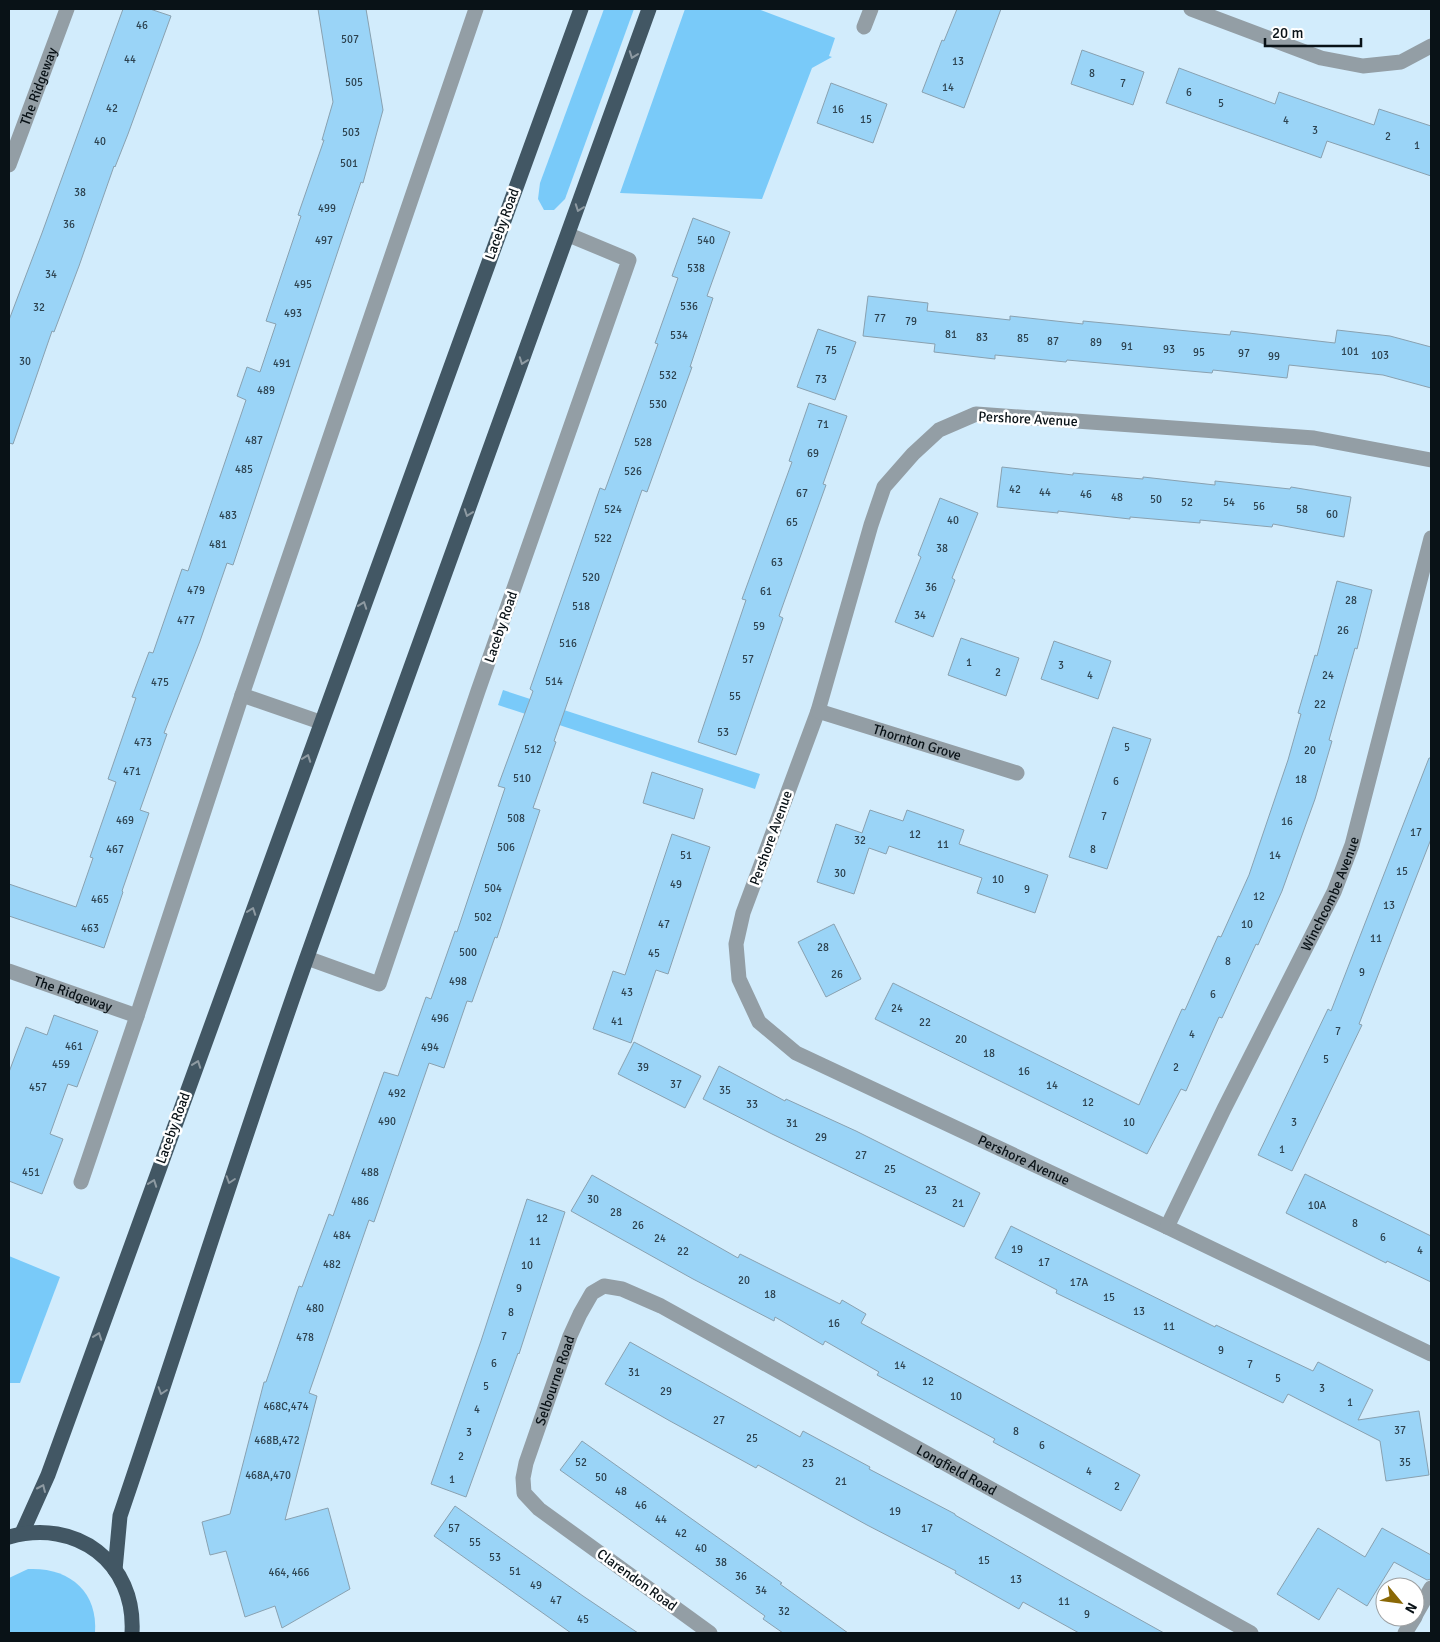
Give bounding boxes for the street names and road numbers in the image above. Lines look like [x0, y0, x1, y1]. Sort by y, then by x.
street label: The Ridgeway [16, 44, 61, 128]
street label: Laceby Road [481, 186, 523, 262]
street label: Pershore Avenue [978, 408, 1078, 430]
street label: Laceby Road [481, 589, 521, 665]
street label: Thornton Grove [871, 720, 964, 764]
street label: Pershore Avenue [746, 788, 796, 888]
street label: Winchcombe Avenue [1297, 835, 1362, 954]
street label: The Ridgeway [32, 972, 115, 1015]
street label: Laceby Road [152, 1090, 194, 1166]
street label: Pershore Avenue [975, 1131, 1073, 1189]
street label: Selbourne Road [531, 1333, 578, 1428]
street label: Longfield Road [914, 1441, 1000, 1499]
street label: Clarendon Road [594, 1545, 680, 1615]

